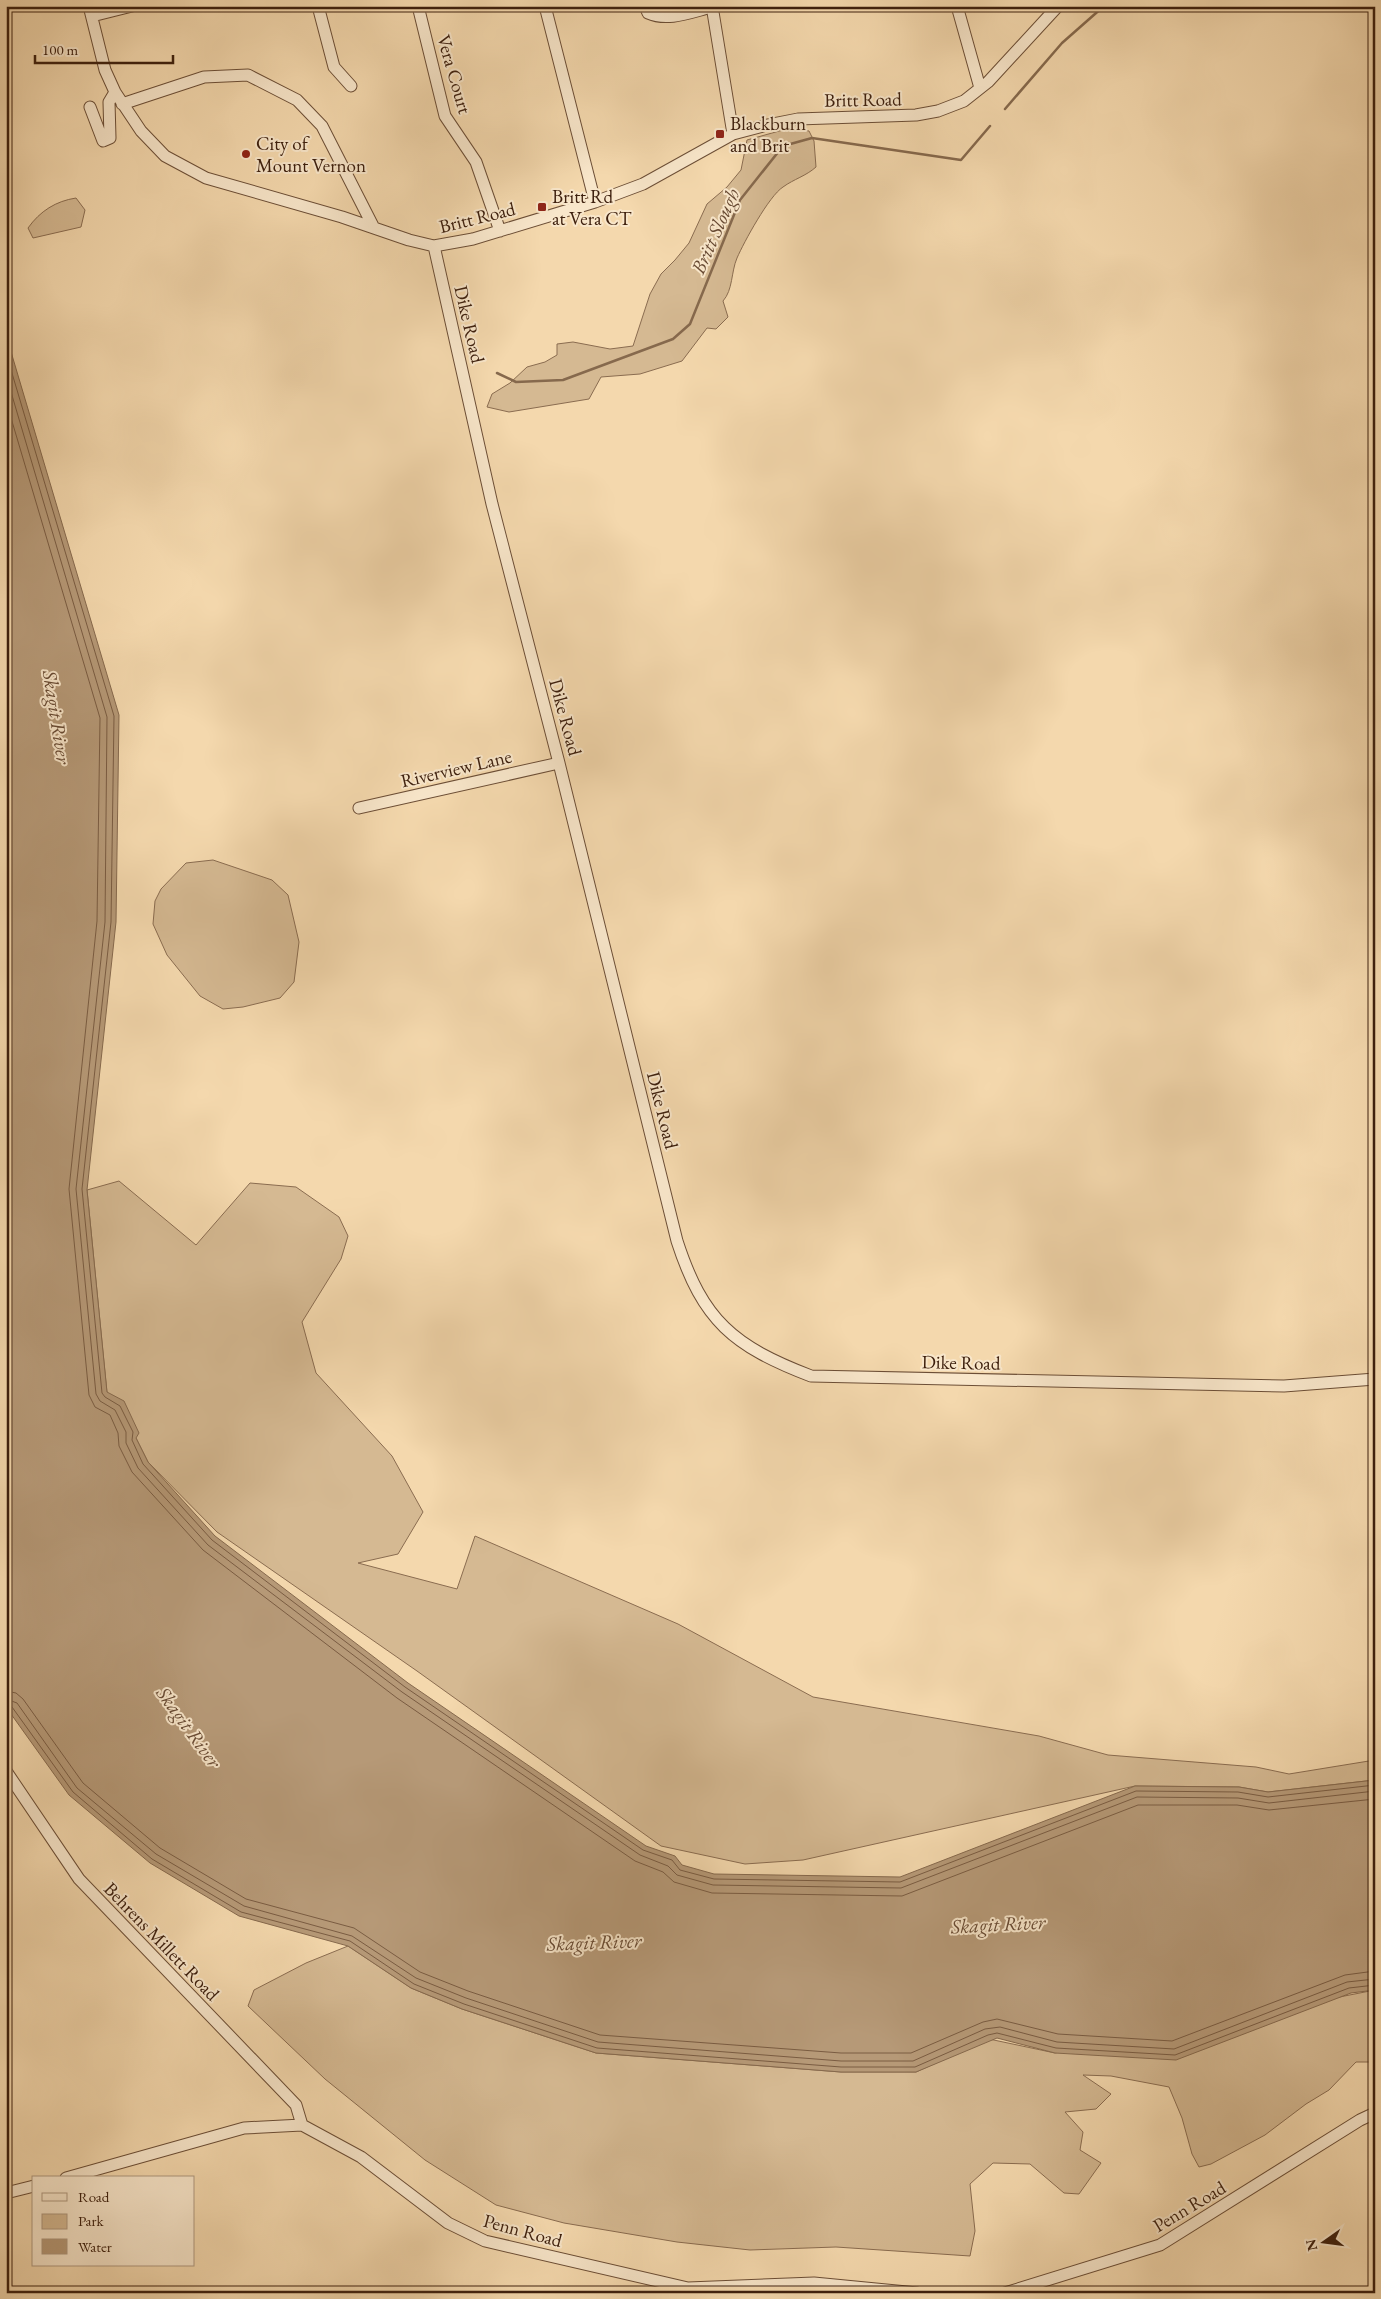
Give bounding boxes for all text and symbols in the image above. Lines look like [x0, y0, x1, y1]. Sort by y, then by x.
scale bar [35, 32, 172, 64]
street label: Vera Court [431, 32, 478, 117]
text: 100 m [42, 40, 79, 59]
street label: Britt Road [824, 86, 902, 113]
place label: Blackburn and Brit [730, 111, 806, 158]
marker: Blackburn and Brit [714, 128, 726, 140]
place label: City of Mount Vernon [256, 131, 366, 178]
marker: City of Mount Vernon [240, 148, 252, 160]
place label: Britt Rd at Vera CT [552, 184, 632, 231]
water label: Britt Slough [684, 184, 745, 279]
street label: Britt Road [436, 196, 518, 239]
marker: Britt Rd at Vera CT [536, 201, 548, 213]
street label: Dike Road [448, 283, 491, 366]
water label: Skagit River [37, 667, 77, 767]
street label: Dike Road [543, 676, 588, 759]
street label: Riverview Lane [398, 744, 514, 793]
street label: Dike Road [641, 1069, 684, 1152]
street label: Dike Road [921, 1349, 1001, 1376]
water label: Skagit River [150, 1680, 228, 1774]
street label: Behrens Millett Road [99, 1877, 225, 2006]
water label: Skagit River [949, 1908, 1047, 1940]
water label: Skagit River [545, 1927, 643, 1957]
street label: Penn Road [1148, 2175, 1231, 2238]
legend [32, 2176, 195, 2266]
text: Road [78, 2187, 110, 2206]
street label: Penn Road [481, 2208, 565, 2253]
text: Park [78, 2211, 105, 2230]
north arrow [1298, 2216, 1348, 2266]
text: Water [78, 2237, 112, 2256]
text: N [1301, 2237, 1321, 2253]

